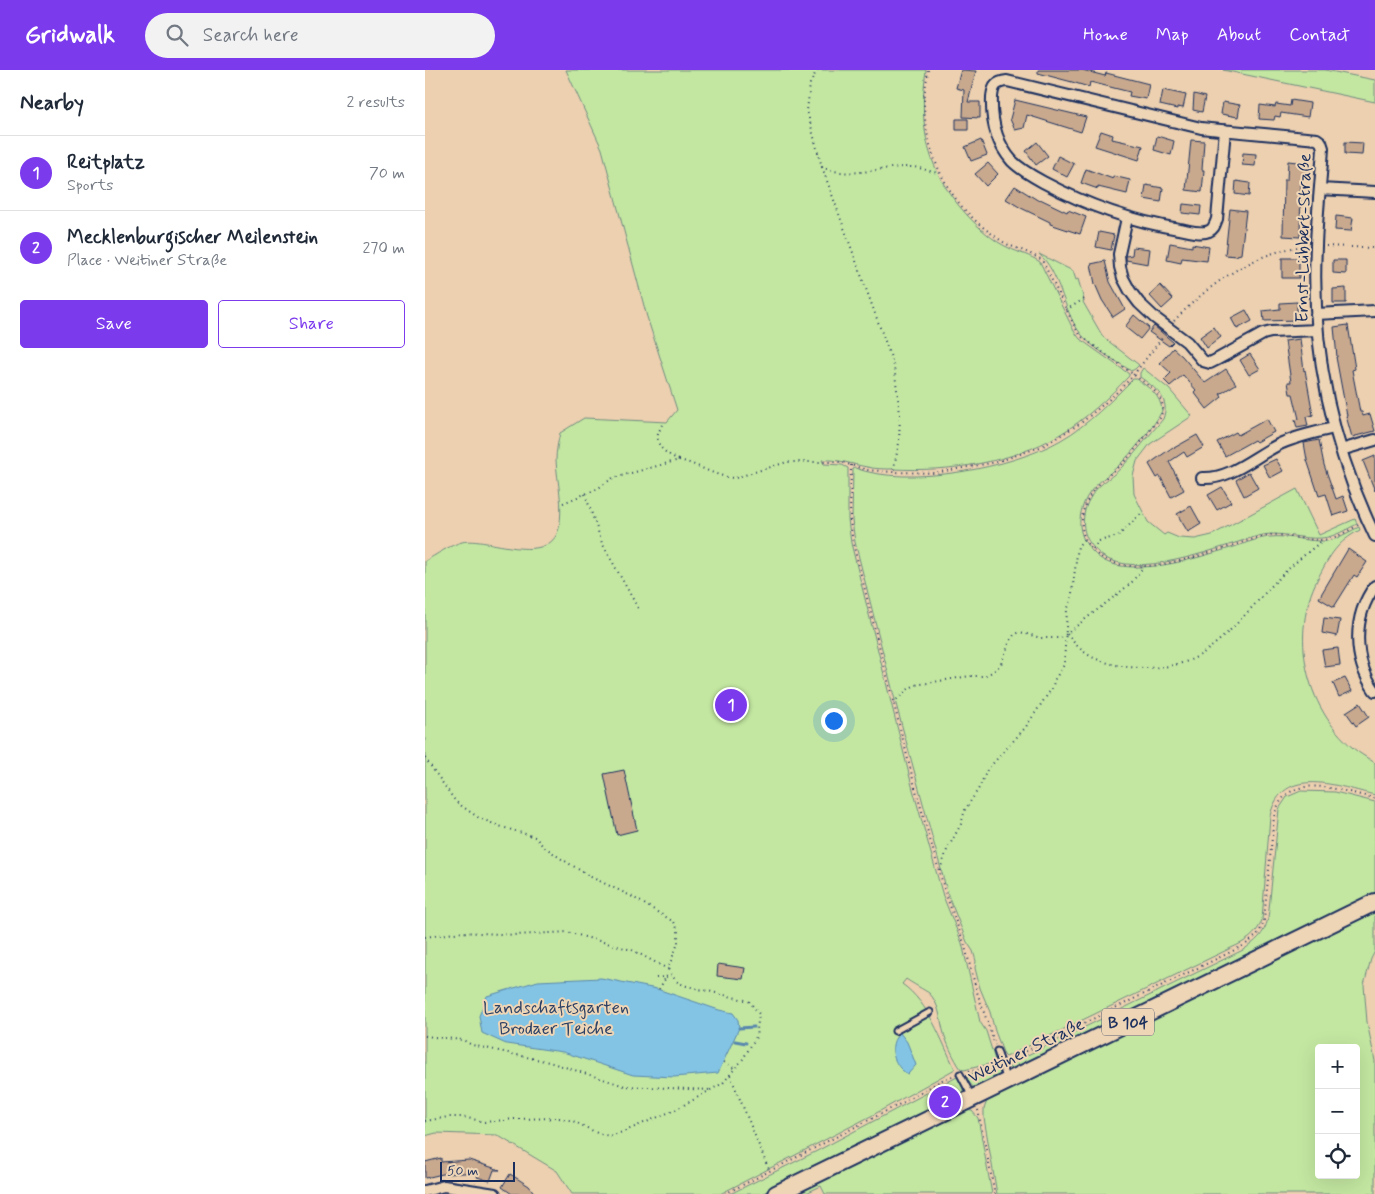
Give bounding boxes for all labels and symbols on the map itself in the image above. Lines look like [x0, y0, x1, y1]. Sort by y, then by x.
street label: Ernst-Lübbert-Straße [1291, 153, 1317, 323]
pin: 1 [715, 686, 747, 724]
your location [821, 708, 847, 734]
park label: Landschaftsgarten Brodaer Teiche [483, 996, 629, 1041]
road number: B 104 [1102, 1009, 1154, 1036]
street label: Weitiner Straße [964, 1012, 1089, 1089]
pin: 2 [929, 1083, 961, 1121]
scale bar [440, 1159, 515, 1182]

